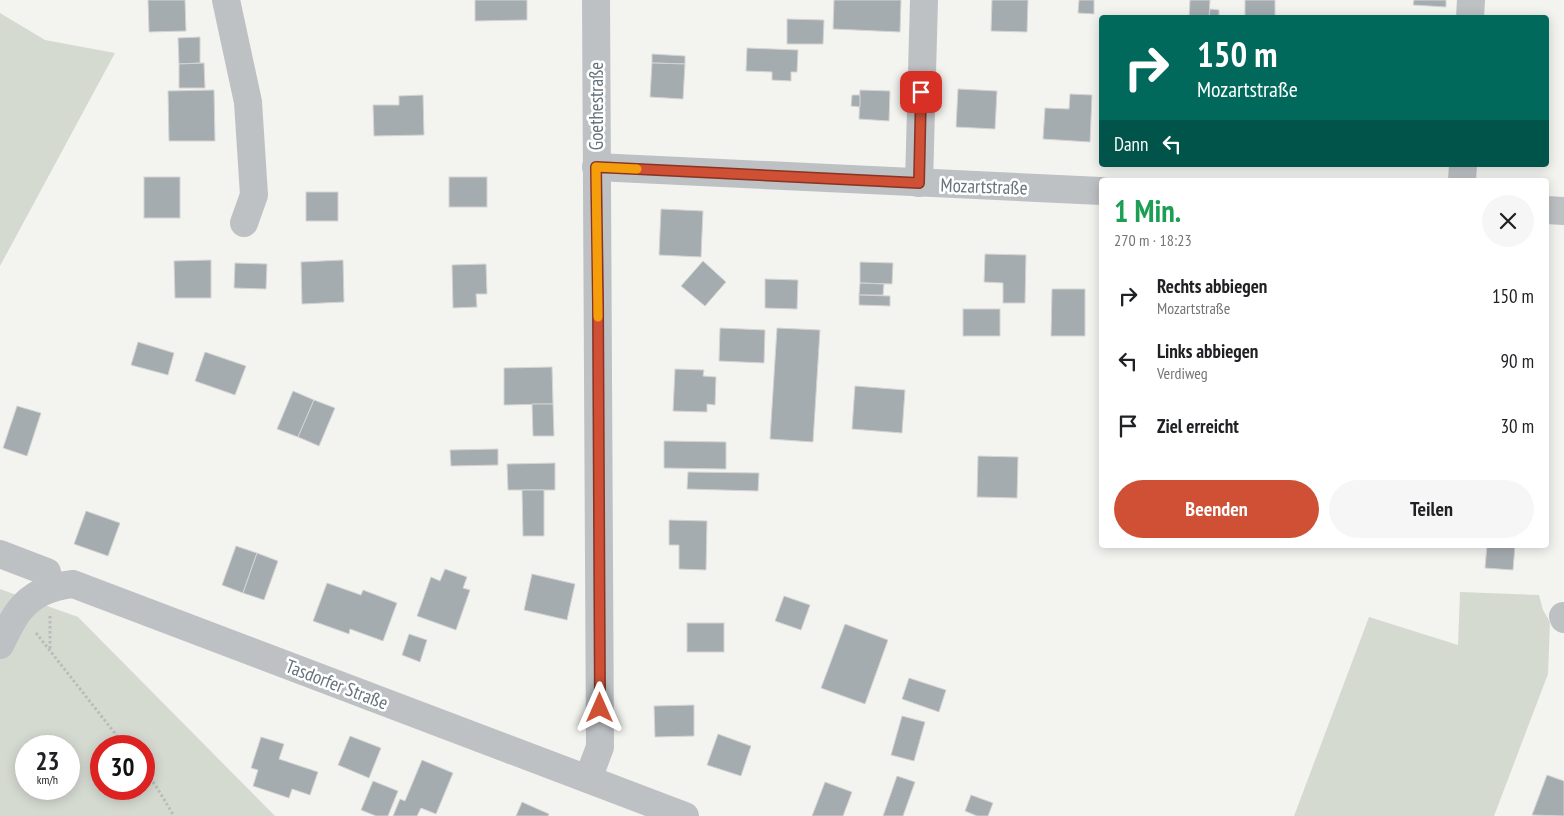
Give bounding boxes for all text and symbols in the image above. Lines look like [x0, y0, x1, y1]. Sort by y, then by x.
text: 150 m [1197, 31, 1278, 77]
icon: right [1114, 35, 1179, 100]
street label: Goethestraße [584, 62, 608, 150]
pin [900, 71, 942, 113]
text: Mozartstraße [1197, 75, 1298, 103]
icon: arrive [907, 78, 935, 106]
icon: left [1158, 130, 1186, 158]
text: Dann [1114, 132, 1148, 156]
street label: Mozartstraße [940, 172, 1028, 200]
text: 1 Min. [1114, 191, 1181, 230]
button: close [1482, 195, 1534, 247]
text: 270 m · 18:23 [1114, 230, 1192, 250]
text: Rechts abbiegen [1157, 274, 1267, 298]
icon: right [1114, 282, 1142, 310]
text: 150 m [1492, 284, 1534, 308]
text: Mozartstraße [1157, 298, 1230, 318]
text: Links abbiegen [1157, 339, 1258, 363]
icon: left [1114, 347, 1142, 375]
text: 90 m [1501, 349, 1534, 373]
text: Verdiweg [1157, 363, 1208, 383]
icon: arrive [1114, 412, 1142, 440]
text: Ziel erreicht [1157, 414, 1239, 438]
text: 30 m [1501, 414, 1534, 438]
button: Beenden [1114, 480, 1319, 538]
button: Teilen [1329, 480, 1534, 538]
street label: Tasdorfer Straße [282, 654, 392, 715]
position arrow [573, 681, 625, 733]
speed limit sign: 30 [90, 735, 155, 800]
text: 23 [36, 745, 59, 777]
text: km/h [37, 772, 58, 787]

